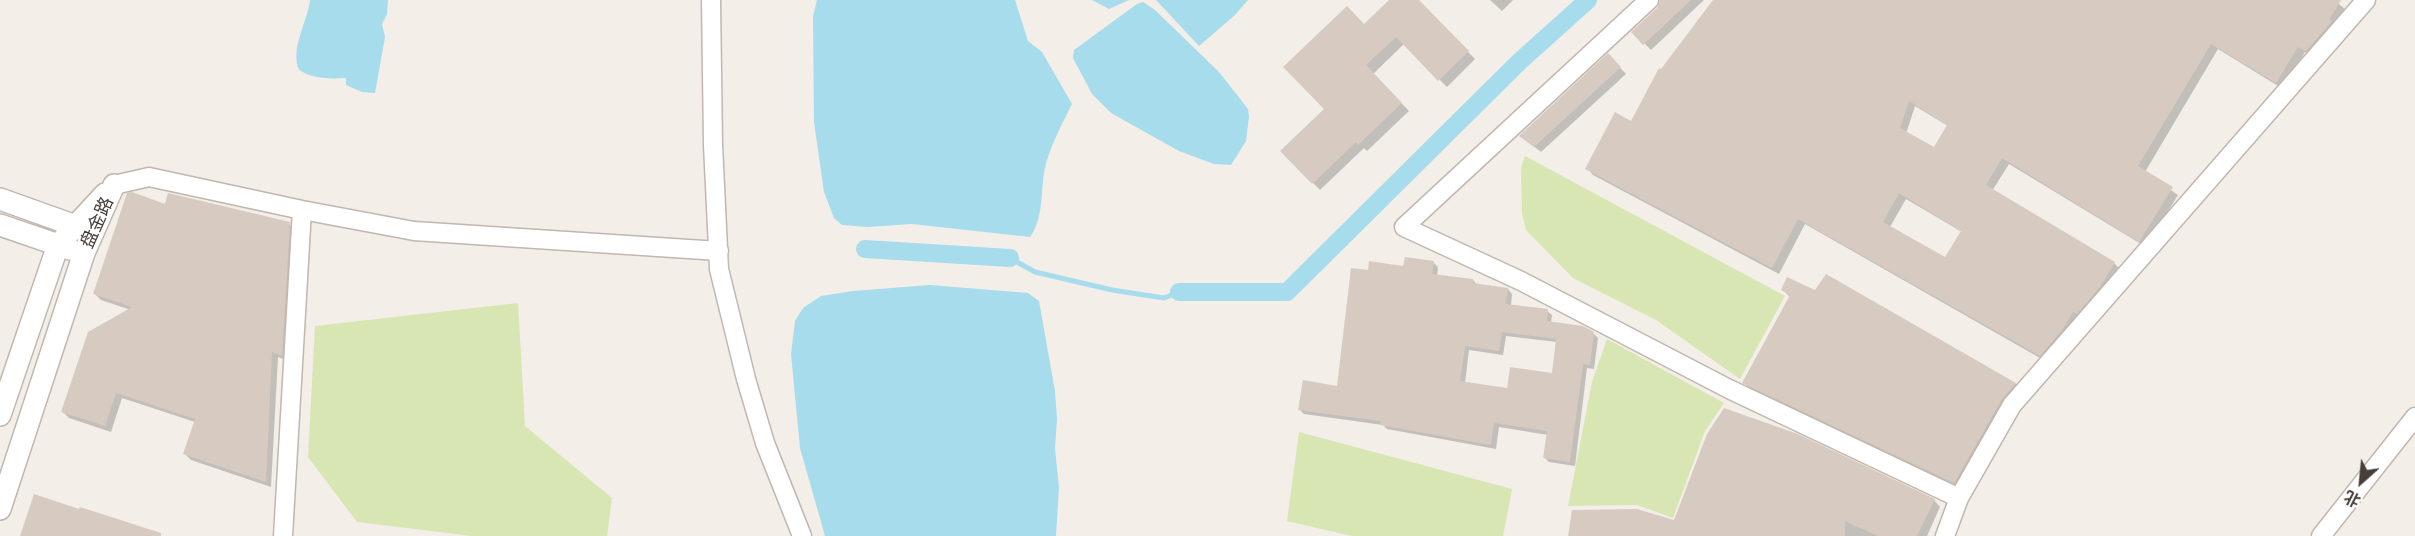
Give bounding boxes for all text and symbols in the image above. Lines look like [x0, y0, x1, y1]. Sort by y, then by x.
street label: 盘金路 [77, 194, 119, 252]
north arrow [2331, 452, 2391, 512]
text: 北 [2341, 485, 2365, 511]

